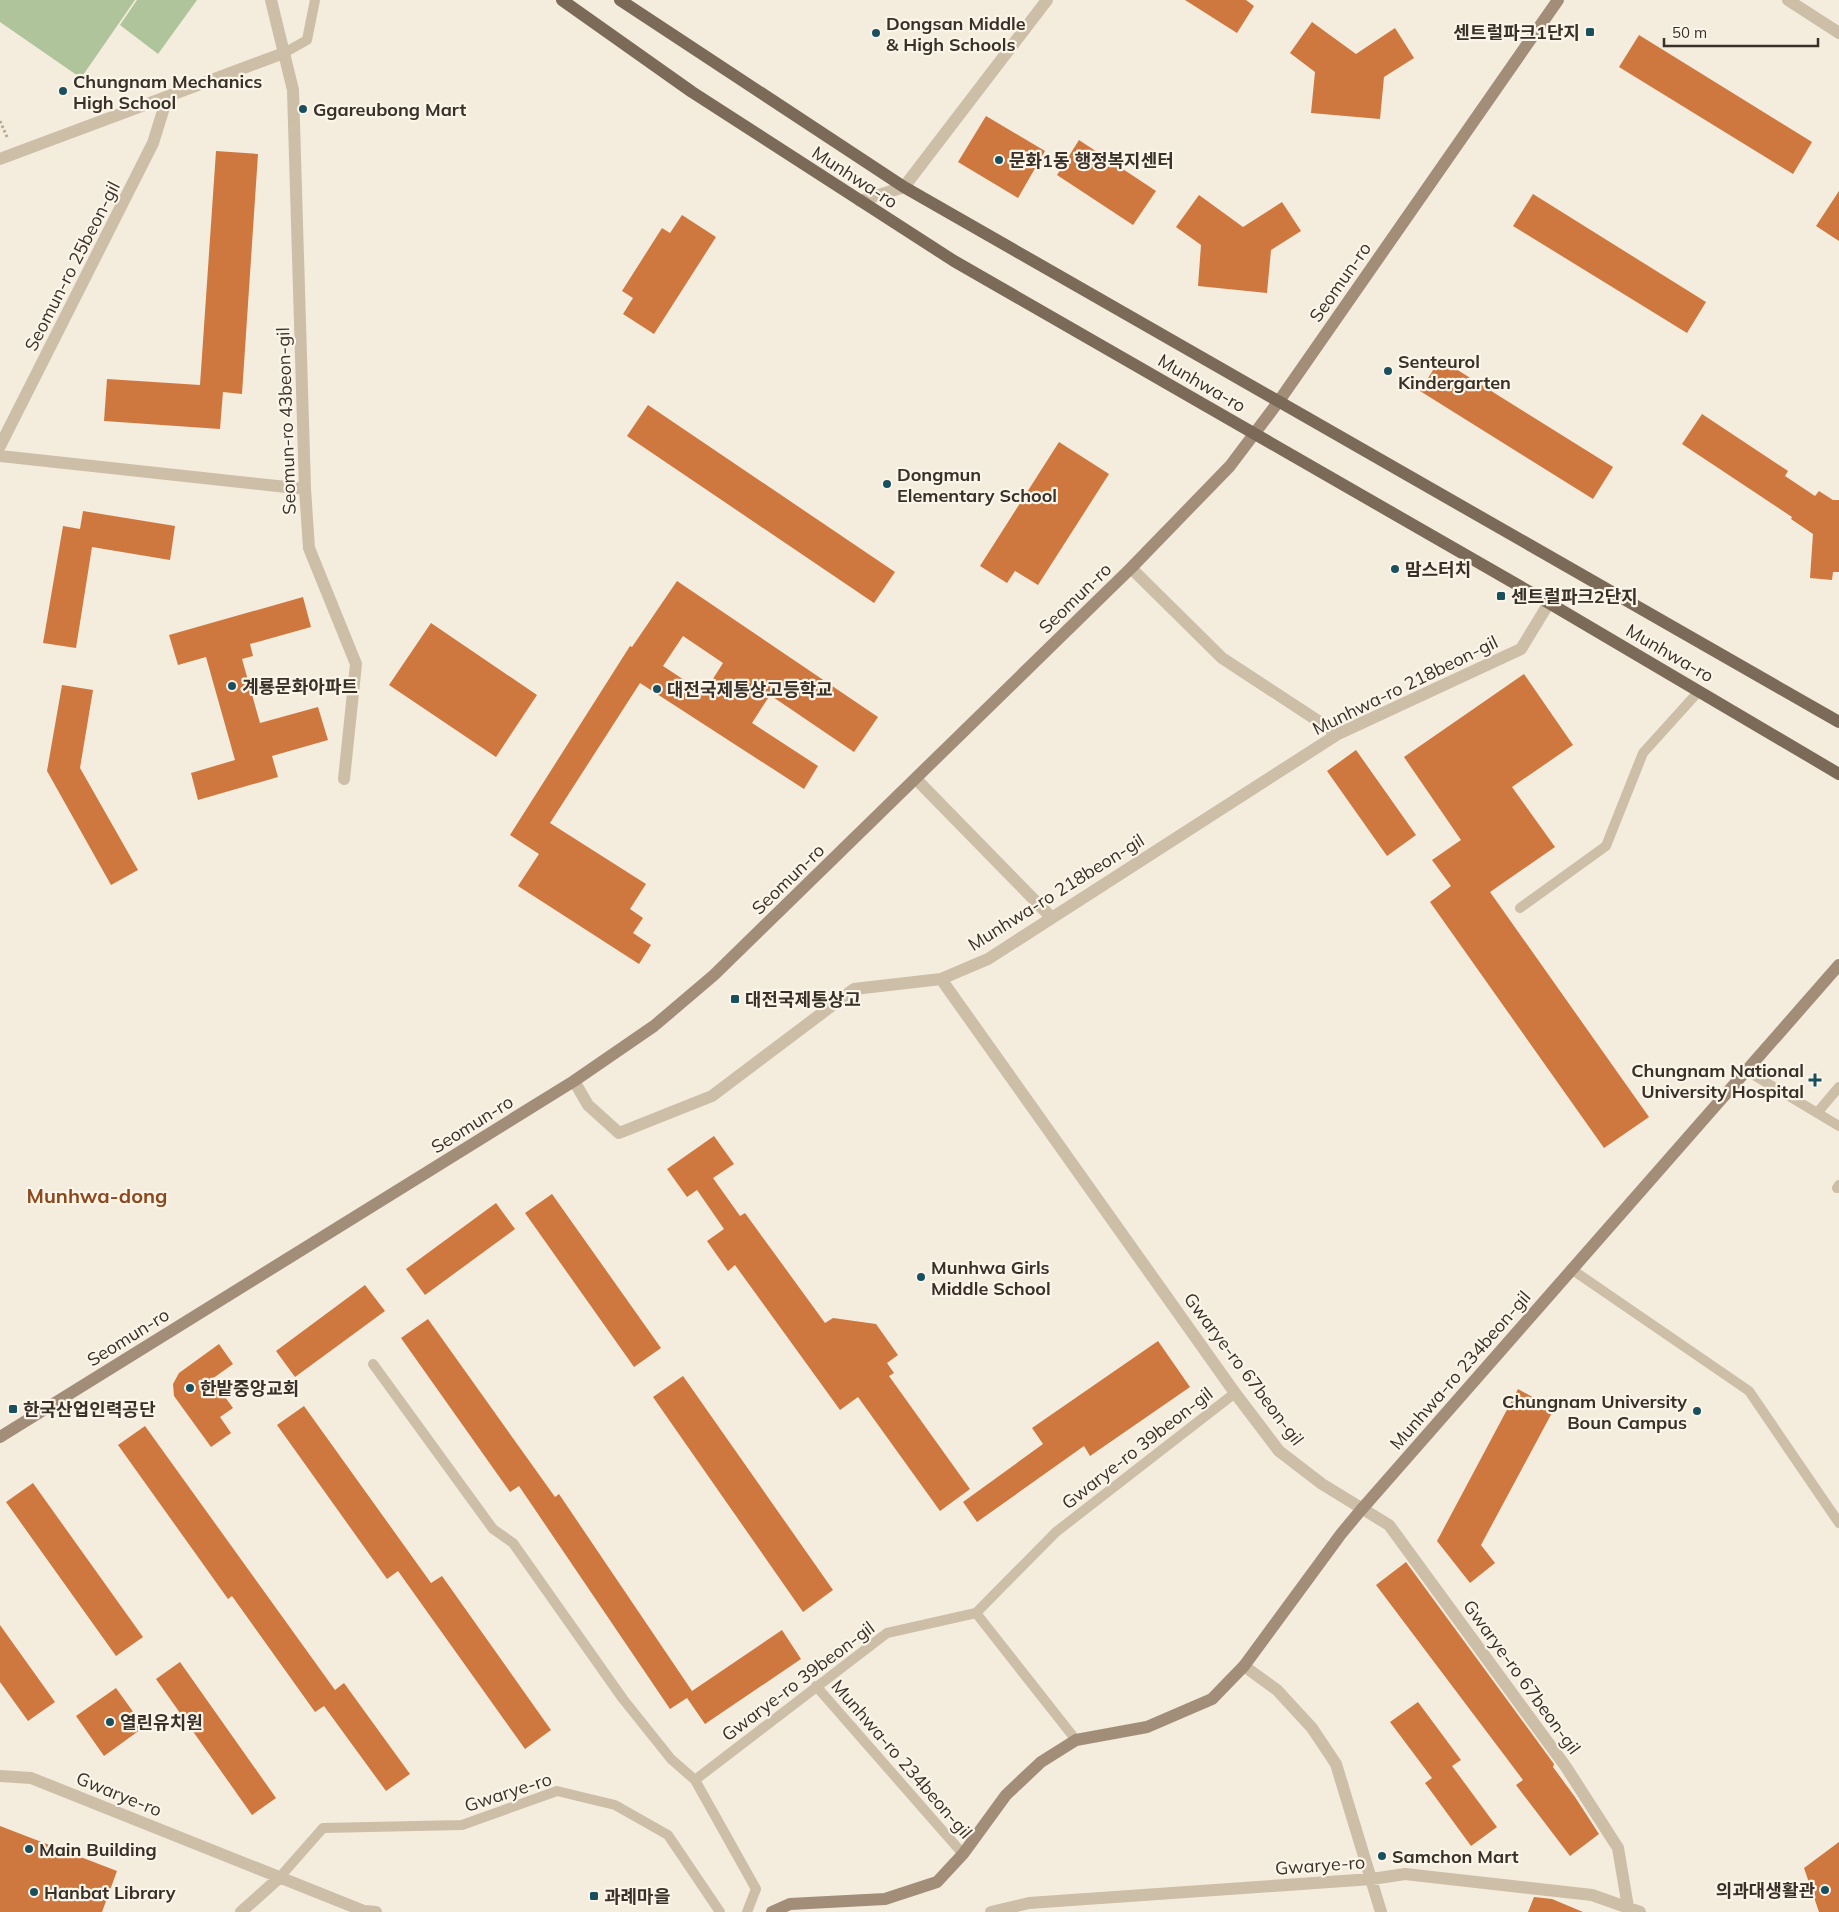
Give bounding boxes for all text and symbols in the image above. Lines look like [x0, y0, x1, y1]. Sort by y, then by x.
place label: Dongsan Middle & High Schools [886, 12, 1026, 56]
scale bar [1664, 15, 1818, 47]
place label: 센트럴파크1단지 [1453, 21, 1580, 44]
text: 50 m [1672, 23, 1707, 42]
marker: 센트럴파크1단지 [1584, 26, 1596, 38]
marker: Dongsan Middle & High Schools [870, 27, 882, 39]
place label: Chungnam Mechanics High School [73, 70, 262, 114]
marker: Chungnam Mechanics High School [57, 85, 69, 97]
place label: Ggareubong Mart [313, 98, 466, 121]
marker: Ggareubong Mart [297, 103, 309, 115]
street label: Munhwa-ro [808, 141, 902, 213]
place label: 문화1동 행정복지센터 [1009, 149, 1174, 172]
marker: 문화1동 행정복지센터 [993, 154, 1005, 166]
street label: Seomun-ro 25beon-gil [19, 177, 125, 355]
street label: Seomun-ro [1304, 238, 1376, 326]
street label: Seomun-ro 43beon-gil [271, 327, 301, 515]
street label: Munhwa-ro [1154, 349, 1250, 417]
place label: Senteurol Kindergarten [1398, 350, 1511, 394]
marker: Senteurol Kindergarten [1382, 365, 1394, 377]
place label: Dongmun Elementary School [897, 463, 1057, 507]
marker: Dongmun Elementary School [881, 478, 893, 490]
street label: Seomun-ro [1034, 558, 1116, 638]
place label: 맘스터치 [1405, 558, 1471, 581]
marker: 맘스터치 [1389, 563, 1401, 575]
place label: 센트럴파크2단지 [1511, 585, 1638, 608]
marker: 센트럴파크2단지 [1495, 590, 1507, 602]
street label: Munhwa-ro [1622, 619, 1718, 687]
street label: Munhwa-ro 218beon-gil [1309, 630, 1501, 740]
place label: 계룡문화아파트 [242, 675, 358, 698]
place label: 대전국제통상고등학교 [667, 678, 833, 701]
marker: 계룡문화아파트 [226, 680, 238, 692]
marker: 대전국제통상고등학교 [651, 683, 663, 695]
street label: Munhwa-ro 218beon-gil [964, 828, 1148, 956]
street label: Seomun-ro [747, 839, 829, 919]
place label: 대전국제통상고 [745, 988, 861, 1011]
marker: 대전국제통상고 [729, 993, 741, 1005]
place label: Chungnam National University Hospital [1631, 1059, 1804, 1103]
marker: Chungnam National University Hospital [1808, 1073, 1822, 1087]
street label: Seomun-ro [427, 1090, 517, 1158]
district label: Munhwa-dong [27, 1183, 168, 1208]
place label: Munhwa Girls Middle School [931, 1256, 1051, 1300]
marker: Munhwa Girls Middle School [915, 1271, 927, 1283]
street label: Munhwa-ro 234beon-gil [1385, 1286, 1535, 1454]
street label: Gwarye-ro 67beon-gil [1179, 1288, 1309, 1450]
street label: Seomun-ro [83, 1303, 173, 1371]
place label: 한밭중앙교회 [200, 1377, 299, 1400]
marker: 한밭중앙교회 [184, 1382, 196, 1394]
street label: Gwarye-ro 39beon-gil [1057, 1382, 1217, 1514]
place label: Chungnam University Boun Campus [1502, 1390, 1687, 1434]
place label: 한국산업인력공단 [23, 1398, 156, 1421]
marker: 한국산업인력공단 [7, 1403, 19, 1415]
marker: Chungnam University Boun Campus [1691, 1405, 1703, 1417]
street label: Gwarye-ro 67beon-gil [1458, 1595, 1586, 1759]
street label: Gwarye-ro 39beon-gil [717, 1616, 879, 1746]
street label: Munhwa-ro 234beon-gil [827, 1675, 977, 1843]
place label: 열린유치원 [120, 1711, 203, 1734]
marker: 열린유치원 [104, 1716, 116, 1728]
street label: Gwarye-ro [73, 1766, 165, 1822]
street label: Gwarye-ro [461, 1767, 555, 1817]
place label: Main Building [39, 1838, 157, 1861]
marker: Main Building [23, 1843, 35, 1855]
place label: Samchon Mart [1392, 1845, 1519, 1868]
street label: Gwarye-ro [1274, 1850, 1366, 1880]
marker: Samchon Mart [1376, 1850, 1388, 1862]
place label: 의과대생활관 [1716, 1879, 1815, 1902]
place label: Hanbat Library [44, 1881, 176, 1904]
marker: 의과대생활관 [1819, 1884, 1831, 1896]
place label: 과례마을 [604, 1885, 670, 1908]
marker: Hanbat Library [28, 1886, 40, 1898]
marker: 과례마을 [588, 1890, 600, 1902]

